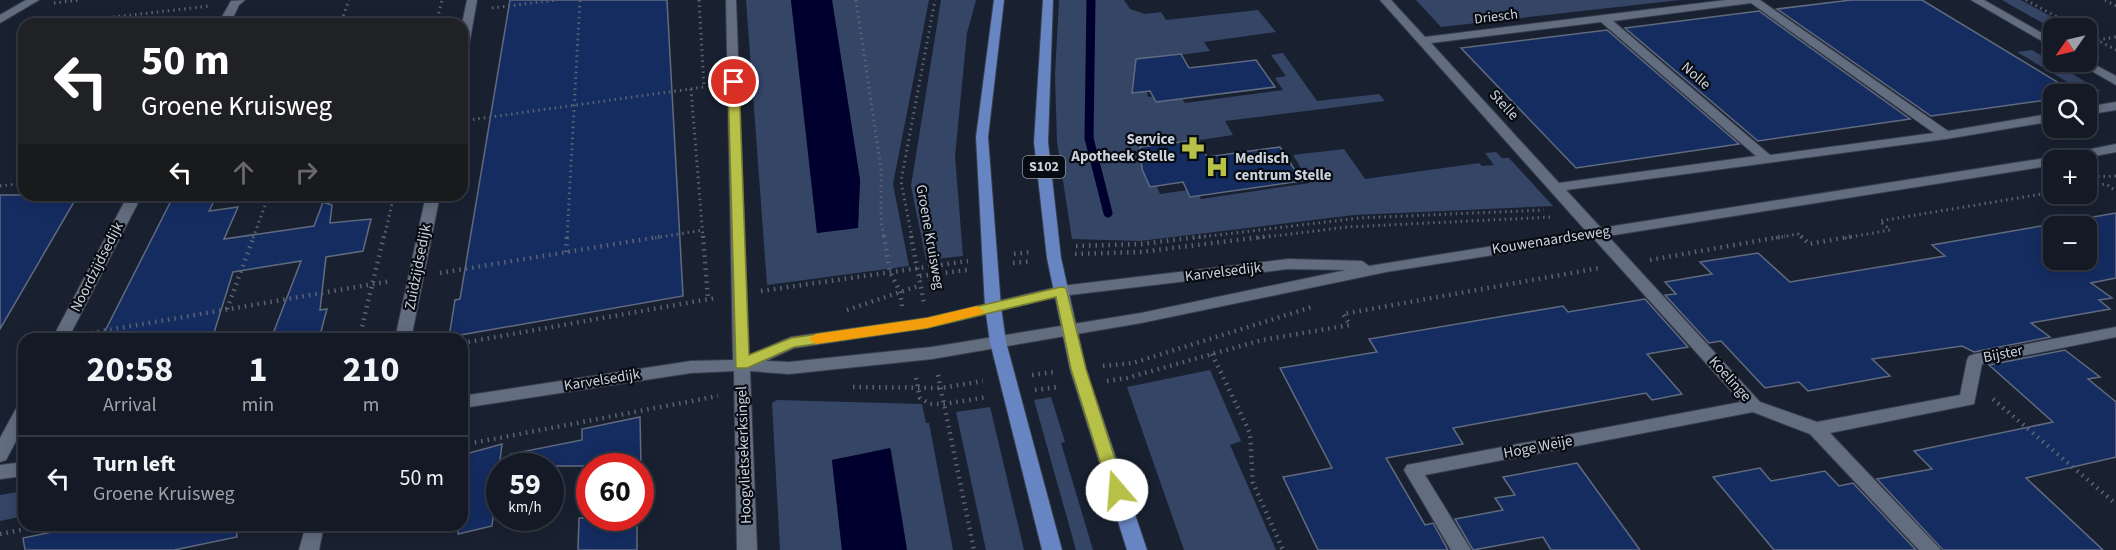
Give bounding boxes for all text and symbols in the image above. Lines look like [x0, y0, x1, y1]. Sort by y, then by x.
street label: Driesch [1473, 4, 1519, 30]
north arrow [2043, 18, 2097, 72]
map controls [2043, 18, 2097, 270]
text: 50 m [141, 31, 230, 91]
icon: left [42, 42, 120, 120]
pin [708, 56, 759, 107]
street label: Nolle [1677, 57, 1715, 95]
icon: arrive [717, 65, 750, 98]
button: search [2043, 84, 2097, 138]
street label: Stelle [1484, 85, 1524, 125]
text: Groene Kruisweg [141, 87, 332, 126]
place label: Service Apotheek Stelle [1070, 129, 1175, 167]
pharmacy icon: Service Apotheek Stelle [1180, 135, 1206, 161]
place label: Medisch centrum Stelle [1235, 148, 1332, 186]
button: + [2043, 150, 2097, 204]
hospital icon: Medisch centrum Stelle [1204, 154, 1230, 180]
icon: left [164, 156, 197, 189]
icon: ahead [227, 156, 260, 189]
icon: right [290, 156, 323, 189]
road number: S102 [1023, 156, 1065, 178]
street label: Groene Kruisweg [910, 183, 950, 292]
button: − [2043, 216, 2097, 270]
street label: Noordzijdsedijk [65, 218, 129, 316]
street label: Kouwenaardseweg [1491, 220, 1612, 260]
street label: Zuidzijdsedijk [399, 222, 437, 312]
street label: Karvelsedijk [1184, 257, 1263, 287]
street label: Bijster [1982, 340, 2025, 368]
text: 20:58 [86, 344, 173, 395]
text: 1 [248, 344, 267, 395]
text: 210 [343, 344, 400, 395]
street label: Koelinge [1704, 352, 1756, 406]
street label: Karvelsedijk [562, 364, 642, 396]
street label: Hoogvlietsekerksingel [731, 385, 757, 524]
text: Arrival [103, 391, 157, 419]
text: min [242, 391, 274, 419]
text: m [363, 391, 379, 419]
street label: Hoge Weije [1502, 430, 1574, 464]
text: Turn left [93, 448, 175, 480]
speed limit sign: 60 [576, 453, 654, 531]
position arrow [1085, 458, 1149, 522]
icon: left [42, 462, 75, 495]
text: 50 m [399, 462, 444, 494]
text: 59 [509, 463, 541, 506]
text: Groene Kruisweg [93, 480, 235, 508]
text: km/h [508, 497, 542, 518]

